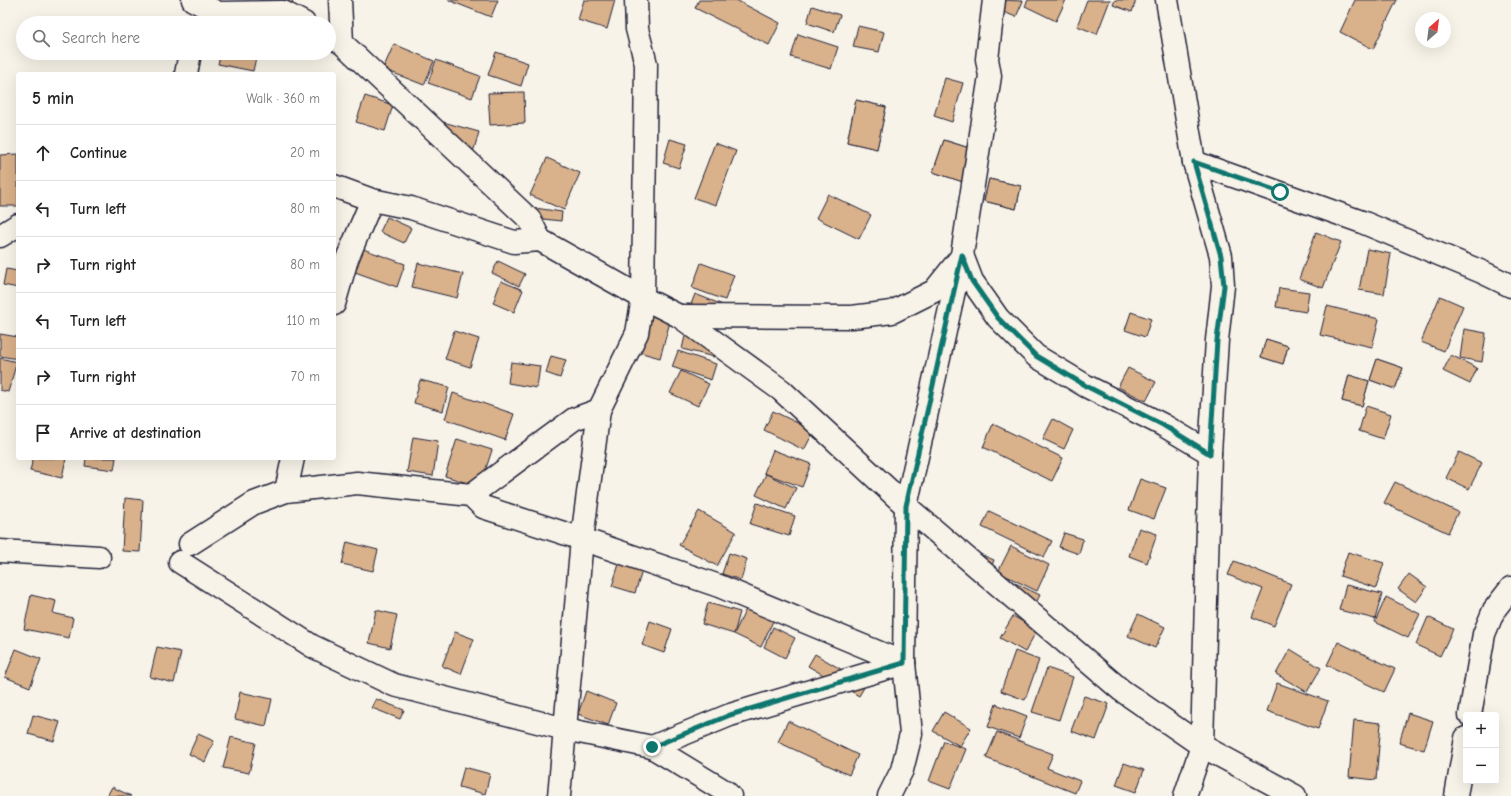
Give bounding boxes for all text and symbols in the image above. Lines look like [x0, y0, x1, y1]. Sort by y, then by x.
north arrow [1415, 12, 1451, 48]
search box [16, 16, 336, 60]
icon: search [30, 27, 52, 49]
text: Search here [62, 29, 140, 47]
text: 5 min [32, 89, 74, 108]
text: Walk · 360 m [246, 91, 320, 106]
icon: ahead [32, 142, 54, 164]
text: Continue [70, 144, 127, 162]
text: 20 m [290, 145, 320, 160]
route start [1271, 183, 1289, 201]
icon: left [32, 198, 54, 220]
text: Turn left [70, 200, 126, 218]
text: 80 m [290, 201, 320, 216]
icon: right [32, 254, 54, 276]
text: Turn right [70, 256, 136, 274]
text: 80 m [290, 257, 320, 272]
icon: left [32, 310, 54, 332]
text: Turn left [70, 312, 126, 330]
text: 110 m [287, 313, 320, 328]
icon: right [32, 366, 54, 388]
text: Turn right [70, 368, 136, 386]
text: 70 m [291, 369, 320, 384]
icon: arrive [32, 422, 54, 444]
text: Arrive at destination [70, 424, 201, 442]
map controls [1463, 712, 1499, 784]
button: + [1463, 712, 1499, 748]
route end [643, 738, 661, 756]
button: − [1463, 748, 1499, 784]

